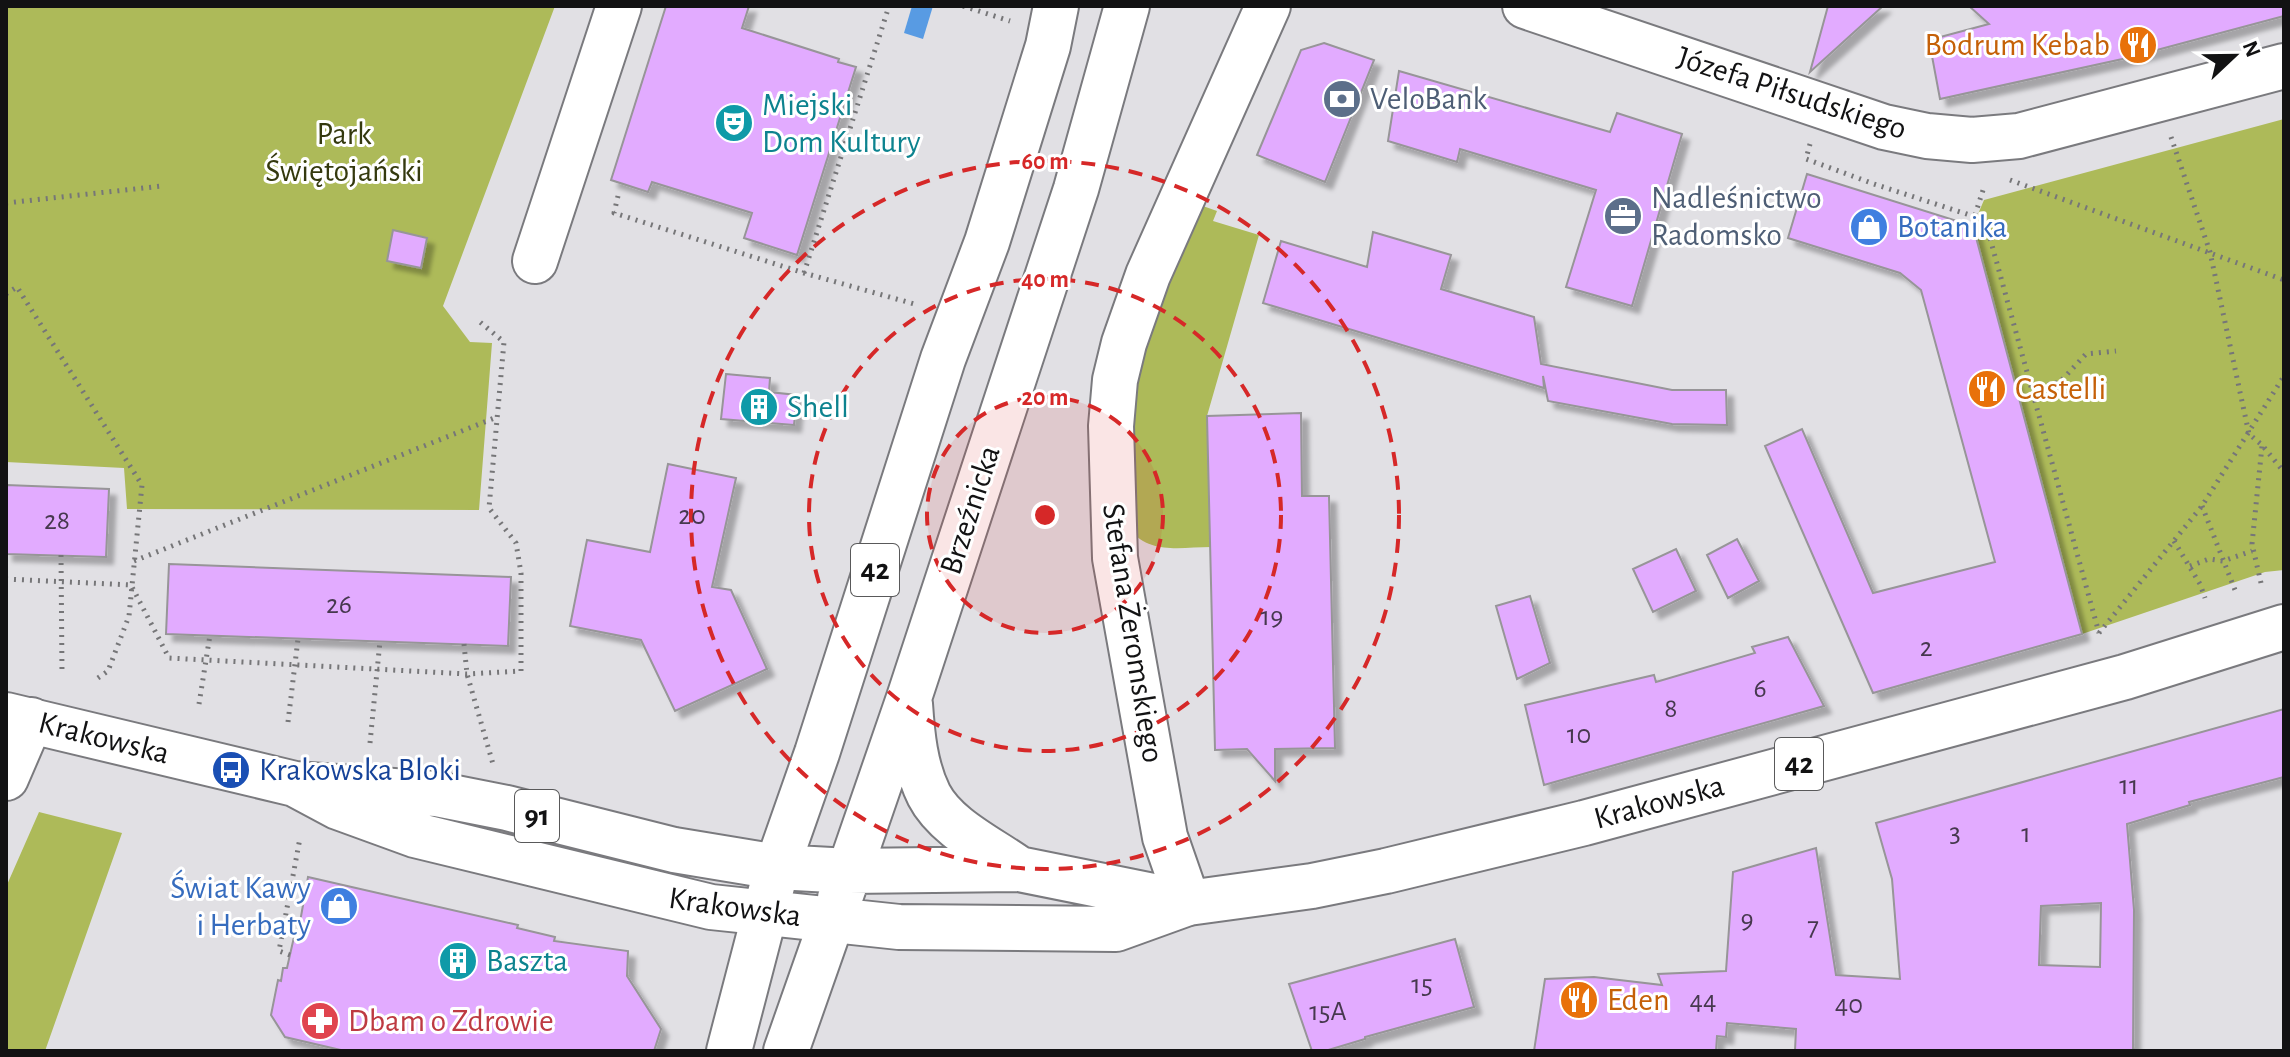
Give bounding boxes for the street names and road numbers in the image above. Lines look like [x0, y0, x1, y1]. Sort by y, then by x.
street label: Józefa Piłsudskiego [1674, 41, 1910, 145]
street label: Brzeźnicka [934, 442, 1006, 578]
street label: Stefana Żeromskiego [1097, 501, 1170, 765]
road number: 42 [851, 544, 899, 596]
street label: Krakowska [35, 706, 173, 770]
road number: 42 [1775, 738, 1823, 790]
street label: Krakowska [1590, 769, 1728, 835]
road number: 91 [515, 790, 559, 842]
street label: Krakowska [667, 882, 803, 932]

